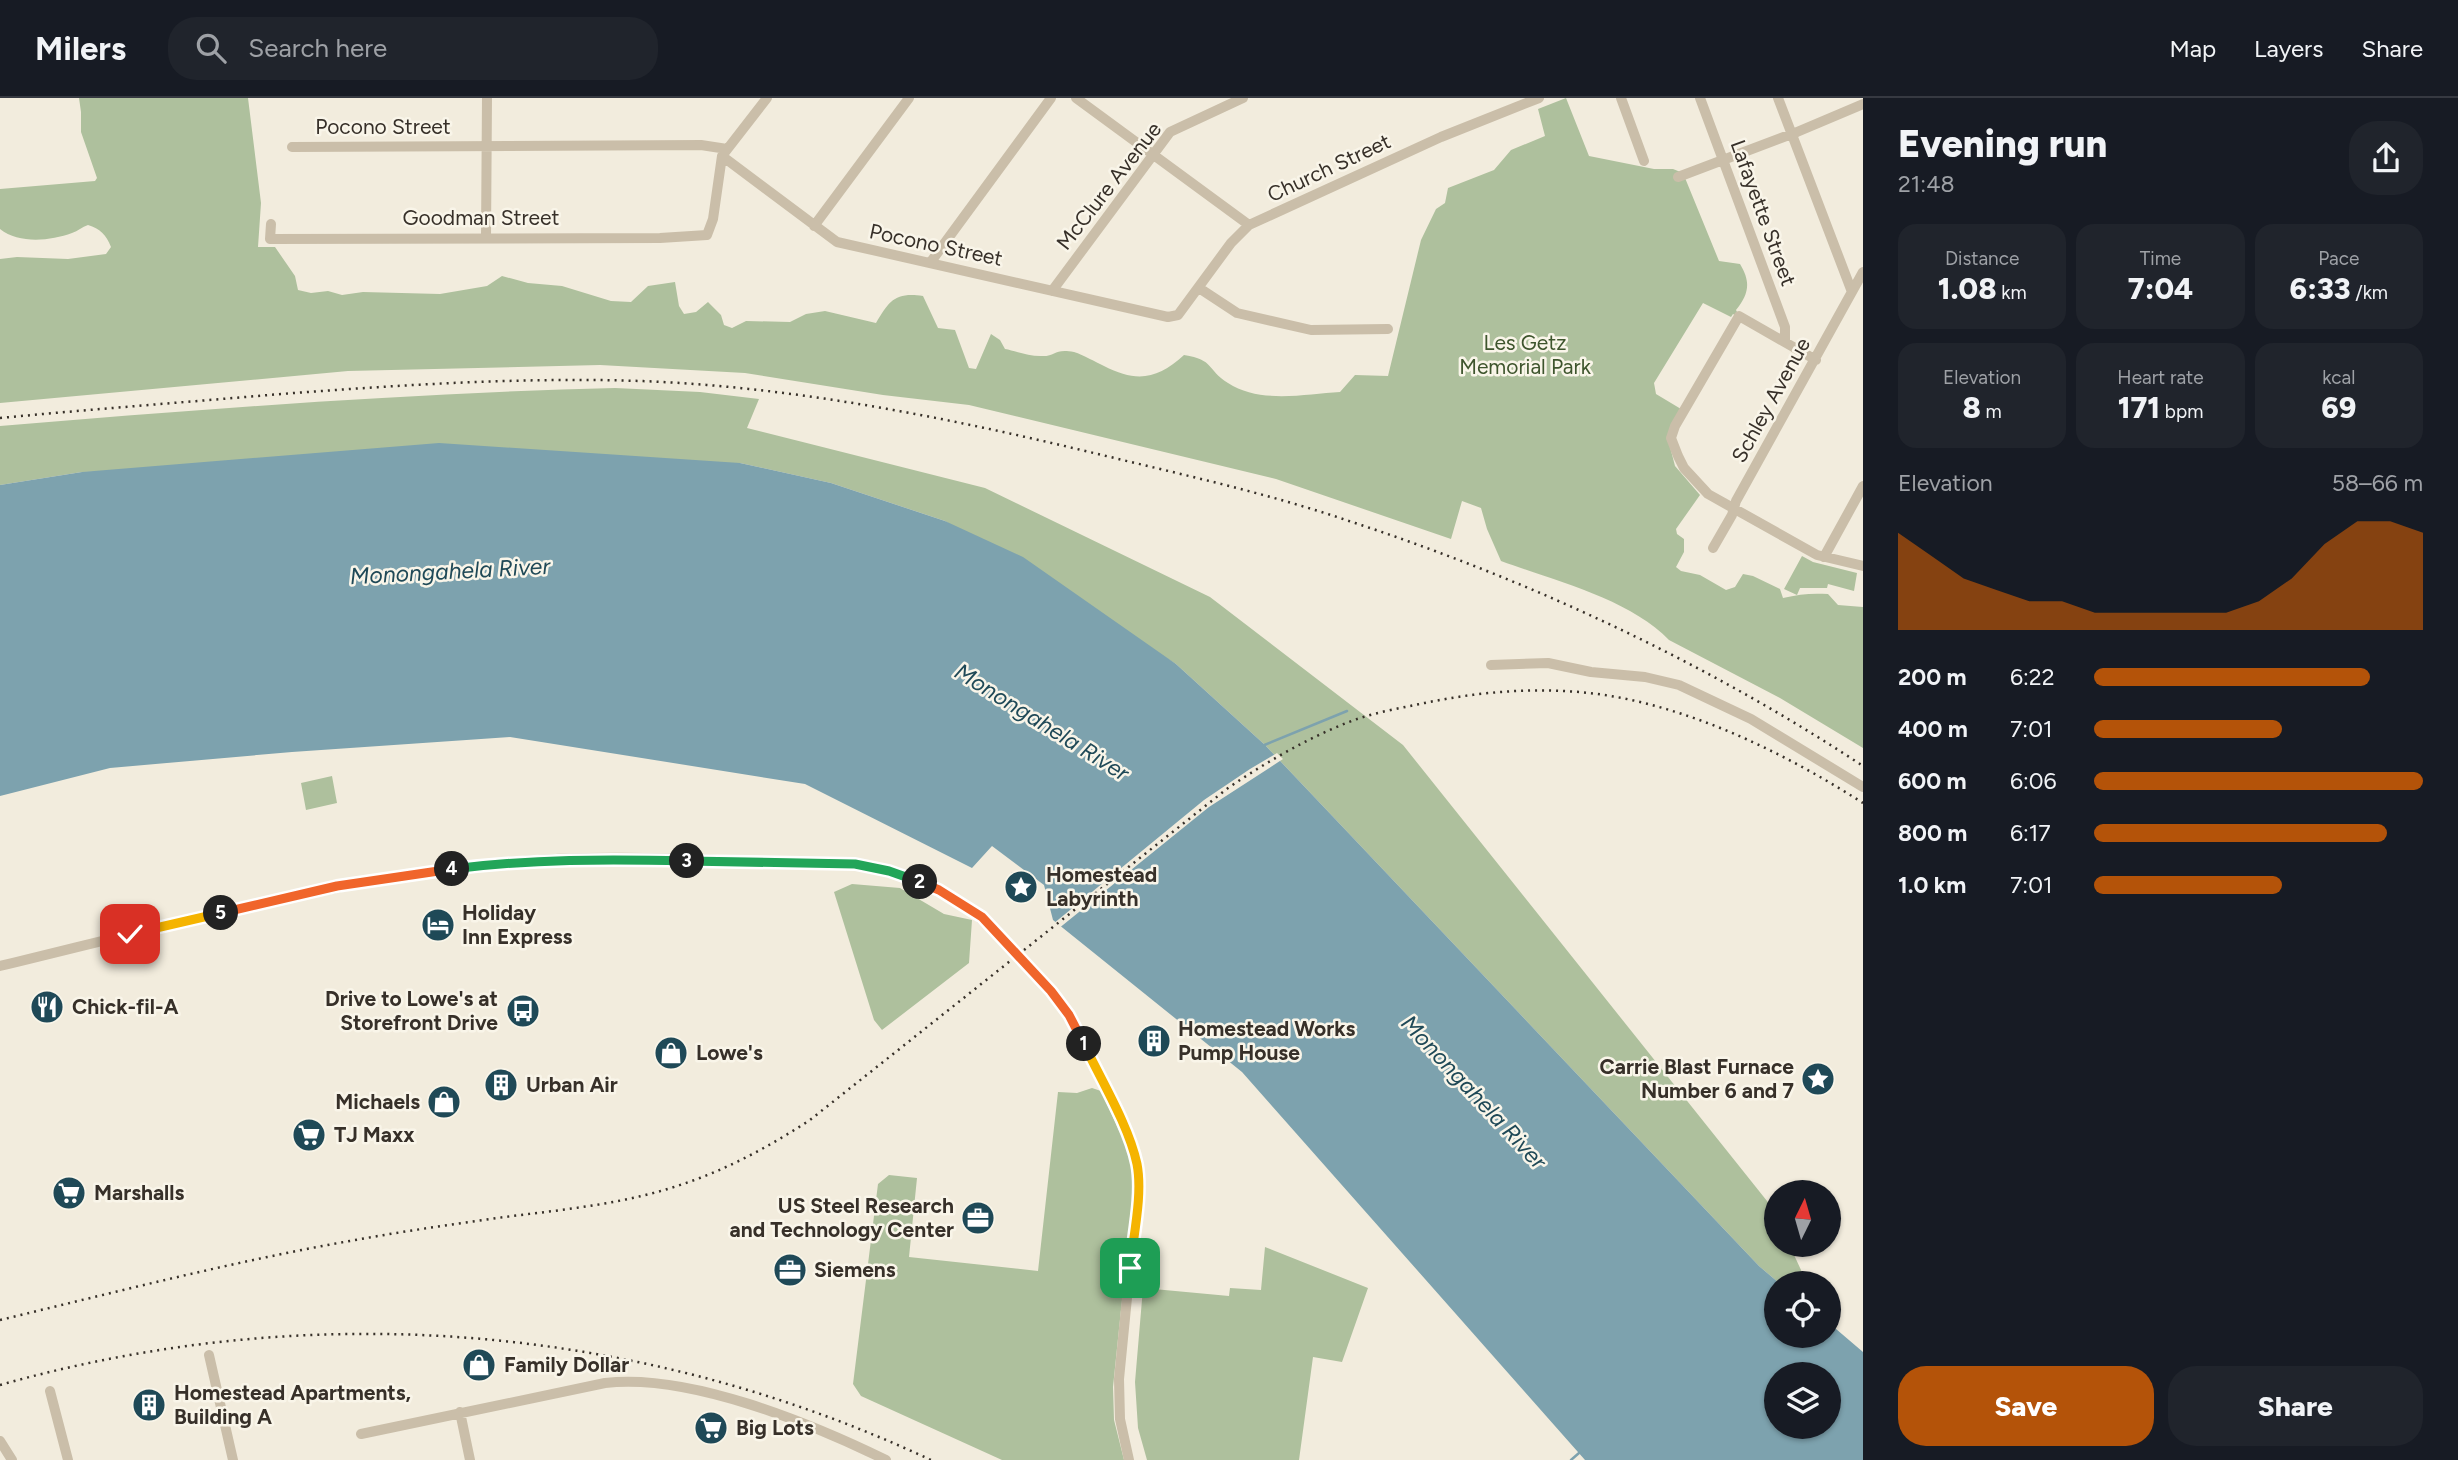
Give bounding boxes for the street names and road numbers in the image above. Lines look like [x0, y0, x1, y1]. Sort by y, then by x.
street label: Pocono Street [315, 114, 451, 139]
street label: McClure Avenue [1051, 117, 1166, 255]
street label: Church Street [1263, 128, 1394, 207]
street label: Lafayette Street [1725, 136, 1801, 289]
street label: Goodman Street [403, 205, 560, 230]
street label: Pocono Street [867, 218, 1005, 271]
street label: Schley Avenue [1726, 333, 1815, 467]

